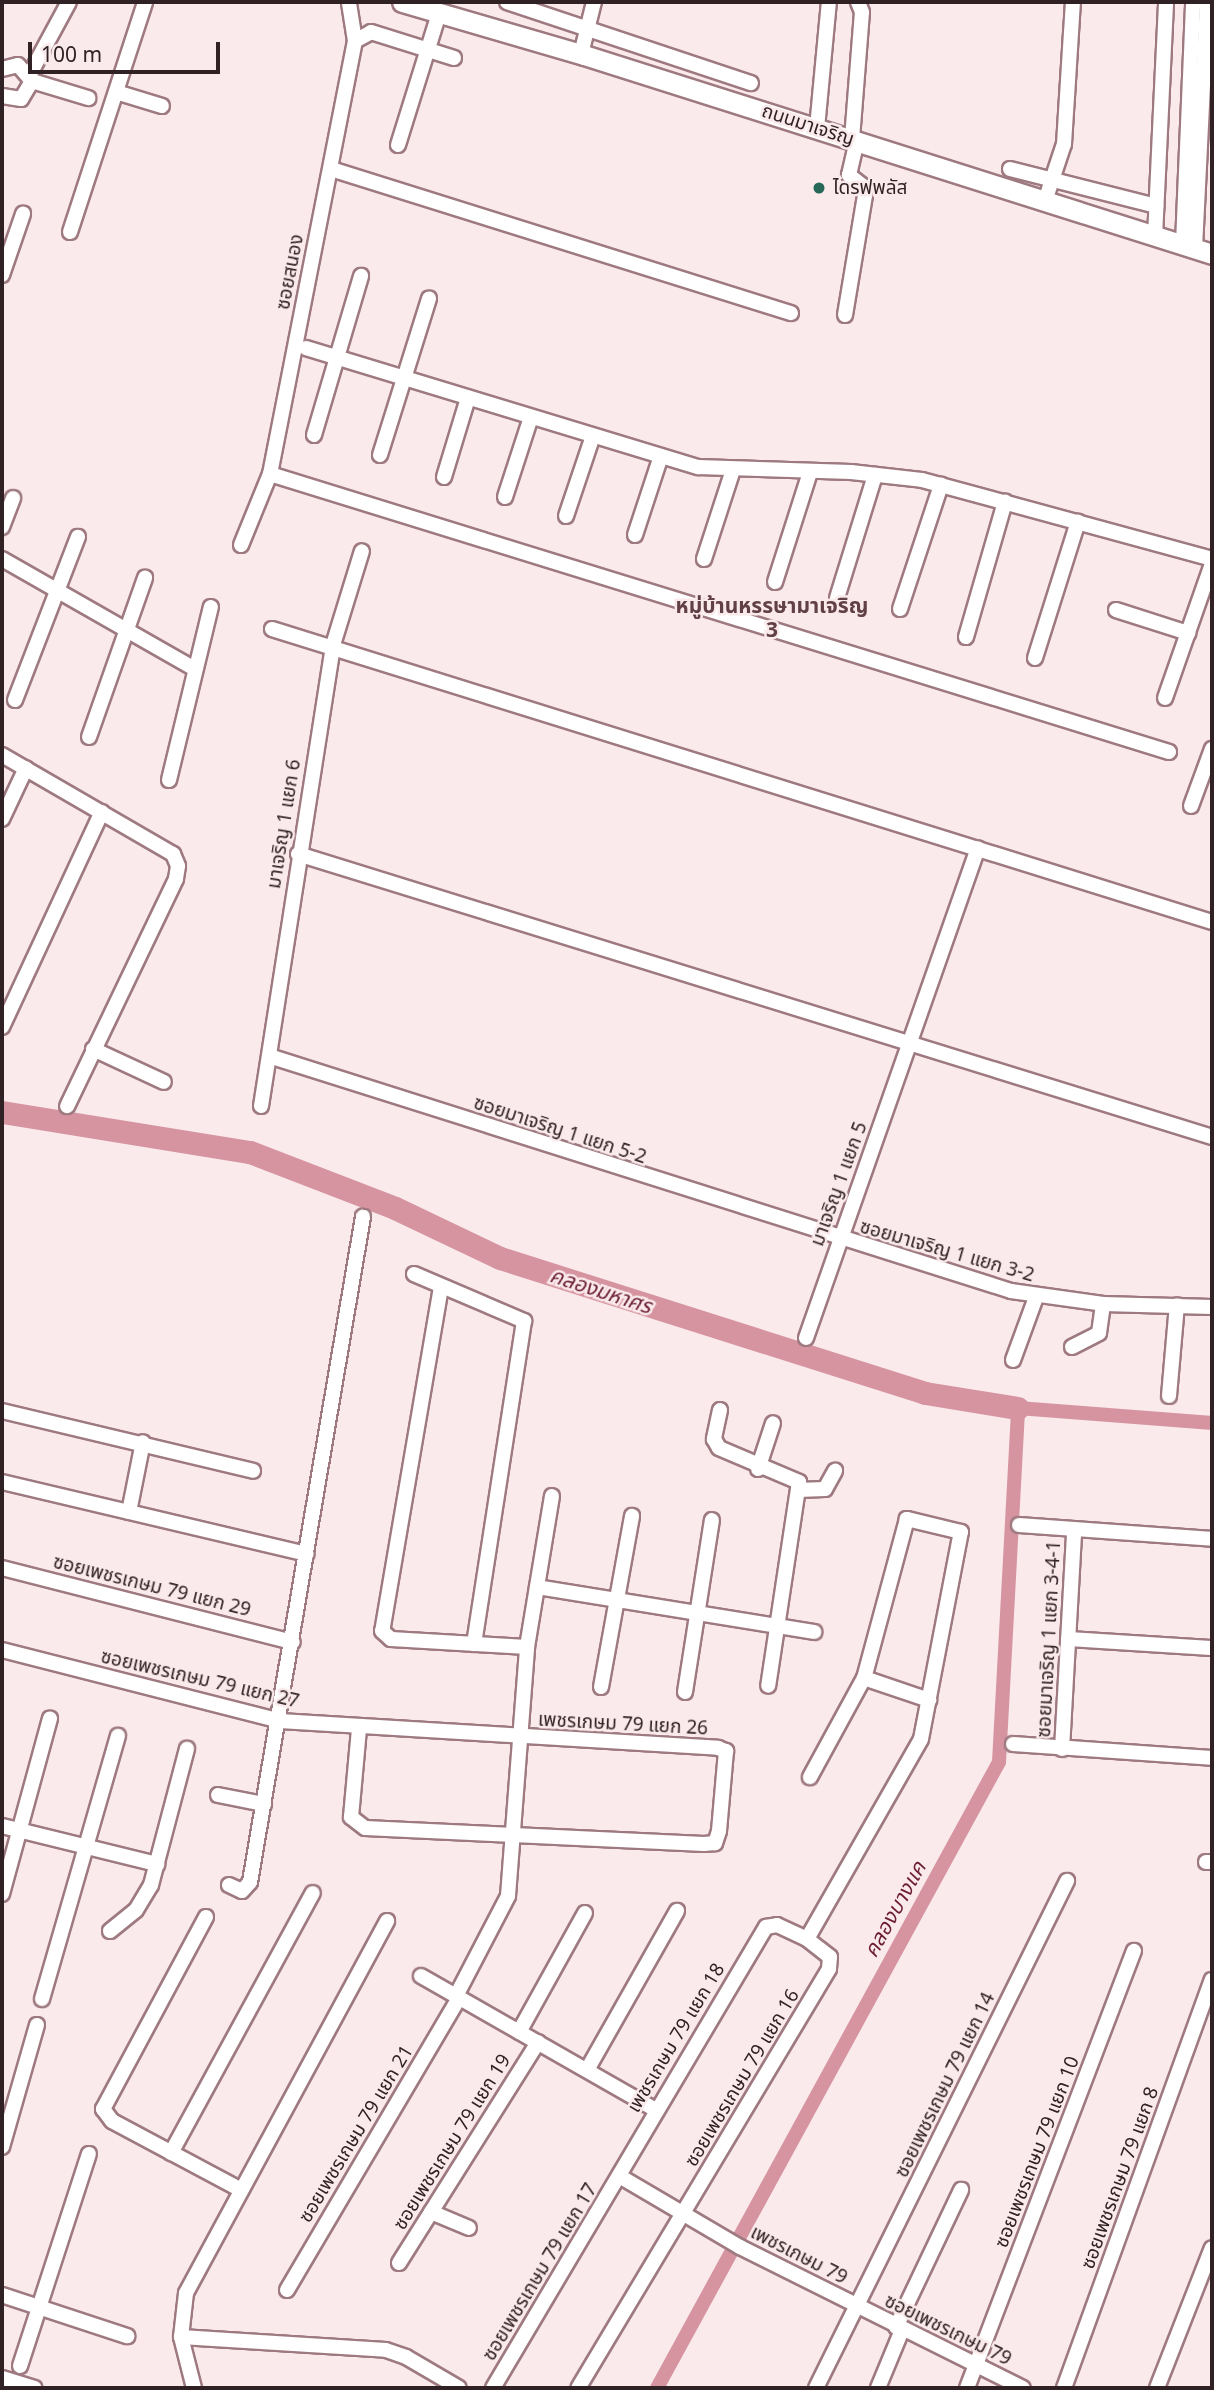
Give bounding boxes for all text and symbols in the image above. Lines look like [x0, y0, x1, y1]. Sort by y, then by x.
scale bar [32, 28, 224, 72]
text: 100 m [41, 40, 102, 68]
street label: ถนนมาเจริญ [759, 99, 857, 151]
place label: ไดรฟพลัส [833, 177, 907, 199]
marker: ไดรฟพลัส [811, 180, 827, 196]
street label: ซอยสนอง [272, 232, 308, 312]
district label: หมู่บ้านหรรษามาเจริญ 3 [676, 592, 868, 642]
street label: มาเจริญ 1 แยก 6 [263, 758, 305, 890]
street label: ซอยมาเจริญ 1 แยก 5-2 [471, 1091, 649, 1169]
street label: มาเจริญ 1 แยก 5 [806, 1119, 872, 1249]
street label: ซอยมาเจริญ 1 แยก 3-2 [857, 1215, 1037, 1287]
water label: คลองมหาศร [547, 1262, 655, 1318]
street label: ซอยมาเจริญ 1 แยก 3-4-1 [1032, 1540, 1066, 1738]
street label: ซอยเพชรเกษม 79 แยก 29 [51, 1550, 253, 1622]
street label: ซอยเพชรเกษม 79 แยก 27 [99, 1645, 301, 1713]
street label: เพชรเกษม 79 แยก 26 [537, 1708, 709, 1740]
water label: คลองบางแค [857, 1857, 931, 1961]
street label: เพชรเกษม 79 แยก 18 [622, 1959, 730, 2117]
street label: ซอยเพชรเกษม 79 แยก 16 [680, 1985, 804, 2171]
street label: ซอยเพชรเกษม 79 แยก 14 [890, 1989, 1000, 2181]
street label: ซอยเพชรเกษม 79 แยก 21 [294, 2041, 418, 2227]
street label: ซอยเพชรเกษม 79 แยก 19 [389, 2050, 515, 2234]
street label: ซอยเพชรเกษม 79 แยก 10 [990, 2053, 1084, 2251]
street label: ซอยเพชรเกษม 79 แยก 8 [1076, 2084, 1164, 2272]
street label: ซอยเพชรเกษม 79 แยก 17 [478, 2179, 602, 2365]
street label: เพชรเกษม 79 [747, 2221, 851, 2289]
street label: ซอยเพชรเกษม 79 [881, 2289, 1015, 2371]

